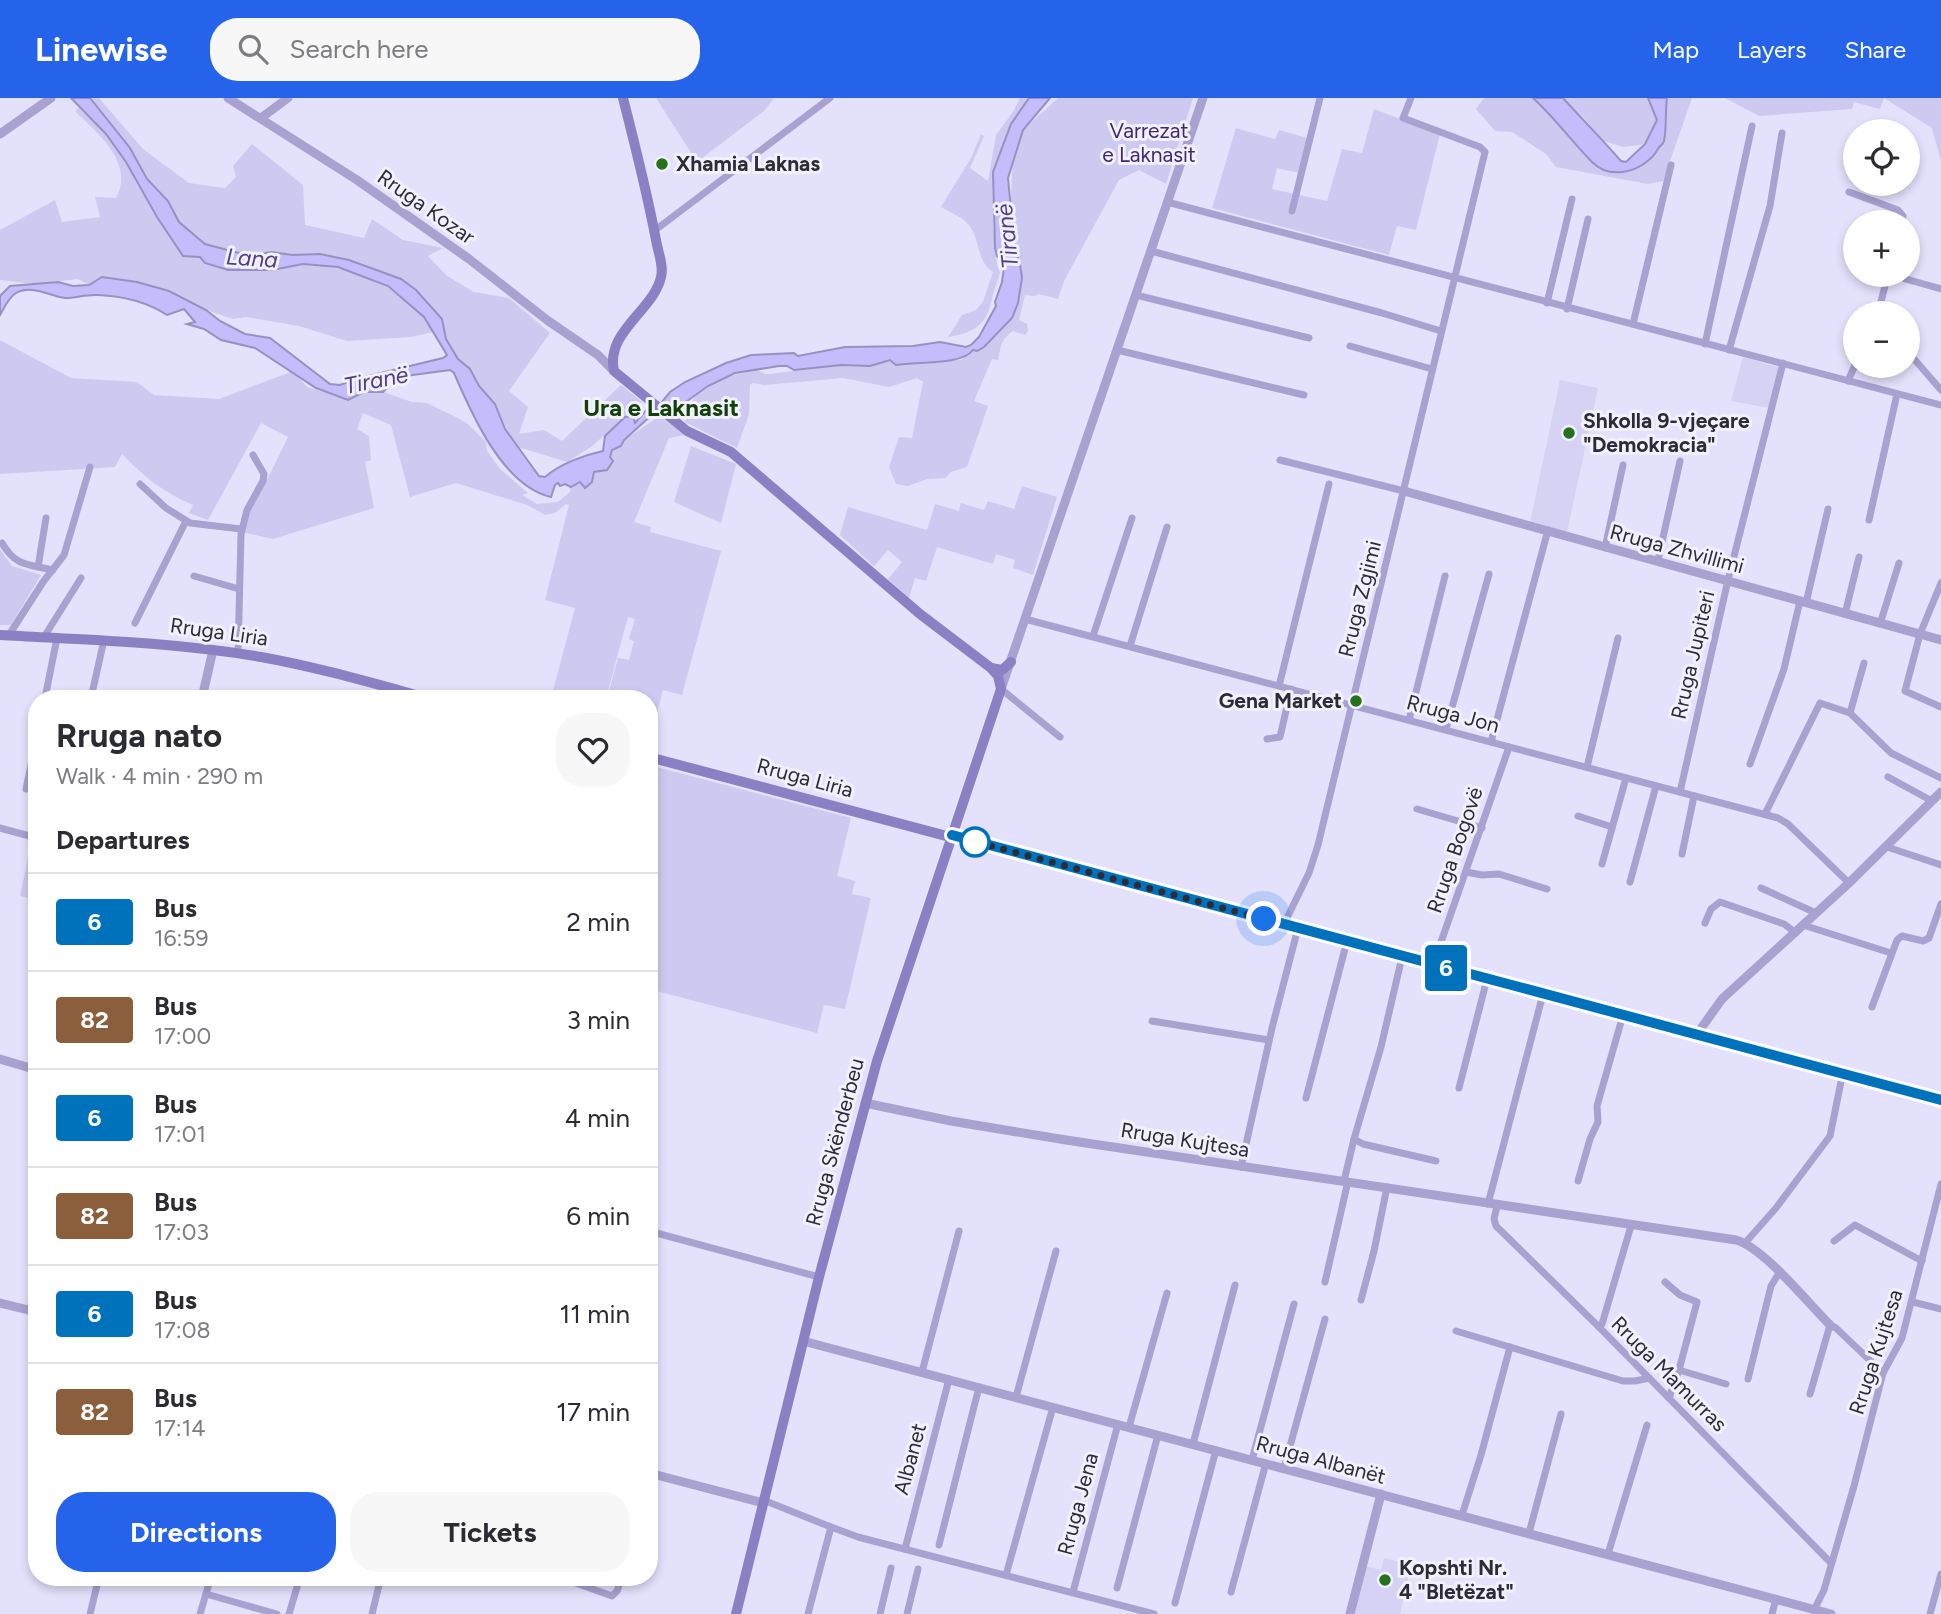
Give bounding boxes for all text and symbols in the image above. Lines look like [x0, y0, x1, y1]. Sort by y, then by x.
search box [210, 18, 700, 81]
text: Linewise [35, 30, 168, 69]
icon: search [234, 30, 272, 68]
text: Search here [290, 33, 428, 65]
text: Map [1652, 35, 1699, 64]
text: Layers [1737, 35, 1806, 64]
text: Share [1844, 35, 1906, 64]
park label: Varrezat e Laknasit [1102, 118, 1196, 167]
map controls [1843, 119, 1920, 378]
button: locate [1843, 119, 1920, 196]
place label: Xhamia Laknas [676, 151, 820, 176]
marker: Xhamia Laknas [654, 156, 670, 172]
street label: Rruga Kozar [373, 164, 480, 249]
water label: Tiranë [990, 202, 1024, 270]
button: + [1843, 210, 1920, 287]
water label: Lana [225, 242, 279, 274]
button: − [1843, 301, 1920, 378]
water label: Tiranë [342, 360, 411, 400]
district label: Ura e Laknasit [583, 393, 739, 422]
place label: Shkolla 9-vjeçare "Demokracia" [1583, 408, 1750, 457]
marker: Shkolla 9-vjeçare "Demokracia" [1561, 425, 1577, 441]
street label: Rruga Zhvillimi [1607, 519, 1747, 578]
street label: Rruga Zgjimi [1333, 538, 1386, 660]
street label: Rruga Jupiteri [1666, 588, 1719, 722]
street label: Rruga Liria [168, 612, 270, 651]
place label: Gena Market [1219, 688, 1342, 713]
street label: Rruga Jon [1404, 689, 1502, 738]
marker: Gena Market [1348, 693, 1364, 709]
button: heart [556, 713, 630, 787]
text: Rruga nato [56, 716, 222, 755]
street label: Rruga Liria [754, 753, 856, 802]
text: Walk · 4 min · 290 m [56, 762, 263, 790]
street label: Rruga Bogovë [1421, 784, 1488, 916]
text: Departures [56, 824, 190, 856]
unlabelled marker [960, 827, 990, 857]
text: Bus [154, 892, 197, 924]
your location [1246, 901, 1281, 936]
text: 2 min [566, 906, 630, 938]
text: 6 [88, 907, 101, 936]
text: 16:59 [154, 924, 209, 952]
line badge: 6 [1423, 945, 1469, 991]
text: 6 [1439, 953, 1453, 982]
text: Bus [154, 990, 197, 1022]
text: 3 min [567, 1004, 630, 1036]
text: 82 [80, 1005, 109, 1034]
text: 17:00 [154, 1022, 211, 1050]
street label: Rruga Skënderbeu [800, 1055, 869, 1228]
text: Bus [154, 1088, 197, 1120]
text: 4 min [565, 1102, 630, 1134]
text: 6 [88, 1103, 101, 1132]
street label: Rruga Kujtesa [1119, 1117, 1251, 1162]
text: 17:01 [154, 1120, 206, 1148]
text: Bus [154, 1186, 197, 1218]
text: 6 min [566, 1200, 630, 1232]
text: 82 [80, 1201, 109, 1230]
text: 17:03 [154, 1218, 209, 1246]
text: Bus [154, 1284, 197, 1316]
street label: Rruga Kujtesa [1844, 1286, 1908, 1418]
text: 11 min [559, 1298, 630, 1330]
text: 6 [88, 1299, 101, 1328]
street label: Rruga Mamurras [1606, 1311, 1732, 1437]
text: 17:08 [154, 1316, 211, 1344]
text: Bus [154, 1382, 197, 1414]
text: 17 min [556, 1396, 630, 1428]
text: 82 [80, 1397, 109, 1426]
text: 17:14 [154, 1414, 205, 1442]
street label: Albanet [888, 1420, 931, 1497]
street label: Rruga Albanët [1254, 1430, 1389, 1489]
street label: Rruga Jena [1052, 1450, 1103, 1558]
button: Directions [56, 1492, 336, 1572]
button: Tickets [350, 1492, 630, 1572]
place label: Kopshti Nr. 4 "Bletëzat" [1399, 1555, 1514, 1604]
marker: Kopshti Nr. 4 "Bletëzat" [1377, 1572, 1393, 1588]

